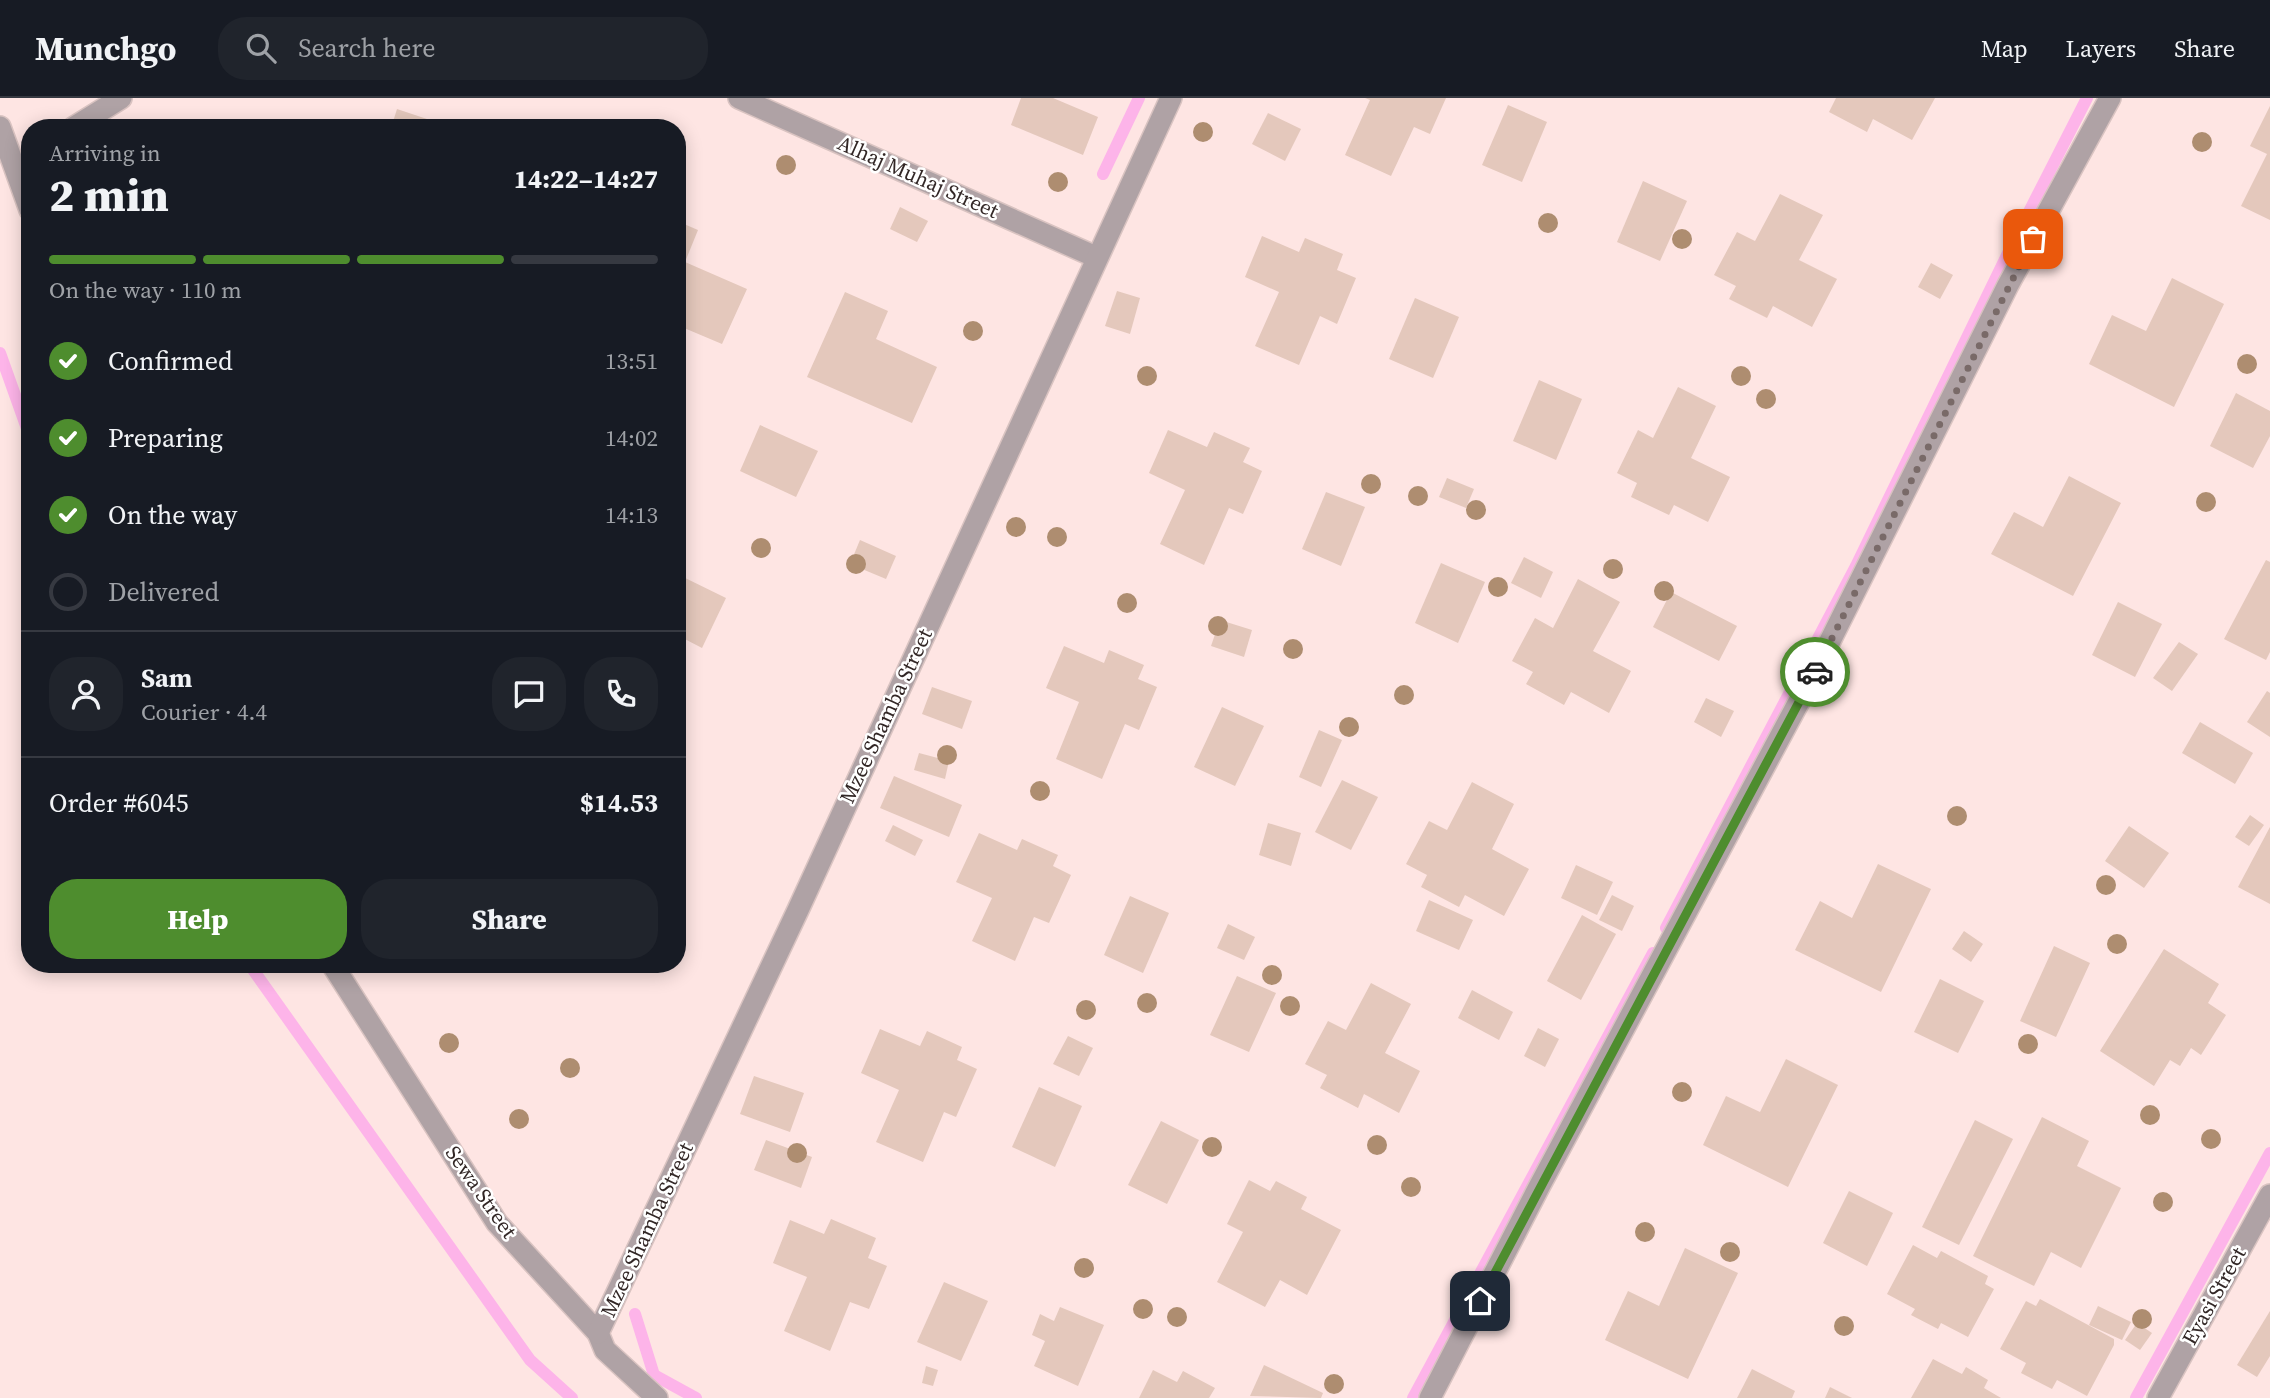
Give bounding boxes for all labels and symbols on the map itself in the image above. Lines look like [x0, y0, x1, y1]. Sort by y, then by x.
street label: Alhaj Muhaj Street [833, 128, 1003, 225]
pin [2003, 209, 2063, 269]
street label: Mzee Shamba Street [832, 624, 939, 808]
courier [1780, 637, 1850, 707]
street label: Mzee Shamba Street [593, 1138, 700, 1322]
street label: Sewa Street [439, 1140, 524, 1244]
street label: Eyasi Street [2175, 1241, 2252, 1350]
pin [1450, 1271, 1510, 1331]

